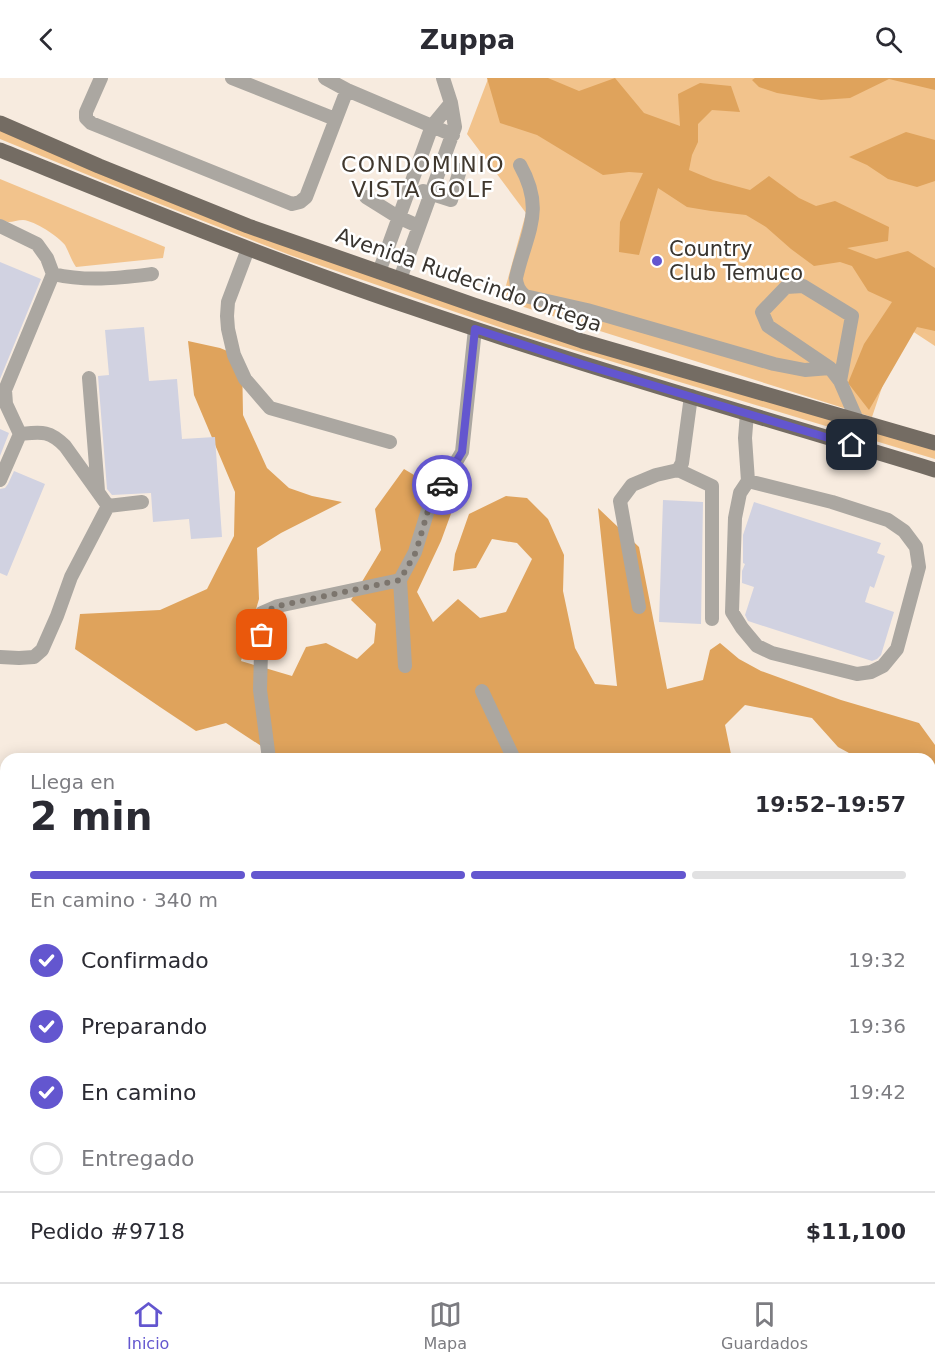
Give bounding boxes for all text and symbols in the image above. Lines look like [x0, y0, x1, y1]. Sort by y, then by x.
icon: back [30, 23, 63, 56]
icon: search [872, 23, 905, 56]
text: Zuppa [420, 24, 515, 55]
district label: CONDOMINIO VISTA GOLF [341, 152, 505, 202]
street label: Avenida Rudecindo Ortega [333, 223, 605, 337]
place label: Country Club Temuco [669, 237, 803, 285]
marker: Country Club Temuco [650, 254, 664, 268]
pin [826, 419, 877, 470]
icon: home [835, 428, 868, 461]
courier [412, 455, 472, 515]
icon: car [426, 469, 459, 502]
pin [236, 609, 287, 660]
icon: bag [245, 618, 278, 651]
text: Llega en [30, 770, 115, 794]
text: 19:52–19:57 [755, 792, 906, 817]
text: 2 min [30, 794, 152, 839]
text: En camino · 340 m [30, 888, 218, 912]
icon: check [30, 944, 63, 977]
text: Confirmado [81, 948, 209, 973]
text: 19:32 [848, 948, 906, 972]
icon: check [30, 1010, 63, 1043]
text: Preparando [81, 1014, 207, 1039]
text: 19:36 [848, 1014, 906, 1038]
icon: check [30, 1076, 63, 1109]
text: En camino [81, 1080, 196, 1105]
text: 19:42 [848, 1080, 906, 1104]
text: Entregado [81, 1146, 194, 1171]
text: Pedido #9718 [30, 1219, 185, 1244]
text: $11,100 [806, 1219, 906, 1244]
tab: Inicio [127, 1298, 169, 1353]
tab: Mapa [423, 1298, 467, 1353]
tab: Guardados [721, 1298, 808, 1353]

